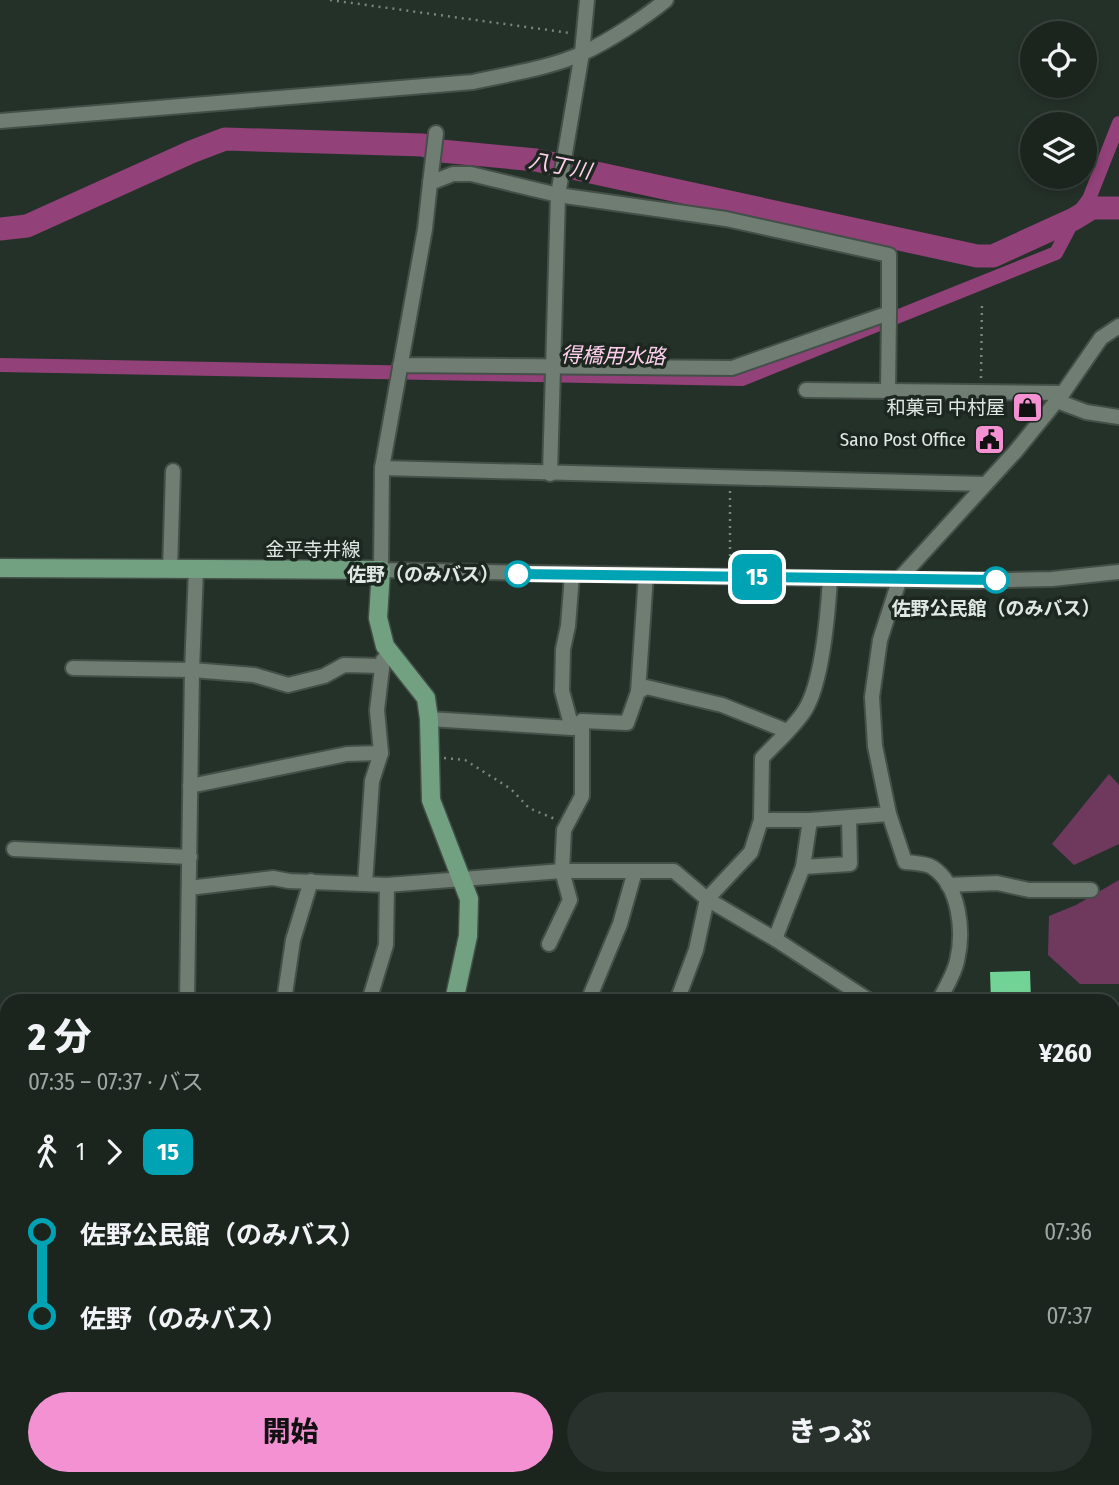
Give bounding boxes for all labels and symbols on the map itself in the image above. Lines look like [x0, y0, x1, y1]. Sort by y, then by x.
water label: 八丁川 [527, 147, 595, 185]
water label: 得橋用水路 [560, 342, 668, 370]
shop icon: 和菓司 中村屋 [1011, 390, 1045, 424]
place label: 和菓司 中村屋 [887, 396, 1005, 419]
public building icon: Sano Post Office [972, 422, 1006, 456]
place label: Sano Post Office [840, 428, 966, 451]
street label: 金平寺井線 [265, 538, 361, 561]
line badge: 15 [726, 554, 788, 600]
marker: 佐野（のみバス） [505, 561, 531, 587]
place label: 佐野（のみバス） [347, 563, 499, 586]
marker: 佐野公民館（のみバス） [983, 567, 1009, 593]
place label: 佐野公民館（のみバス） [891, 597, 1101, 620]

